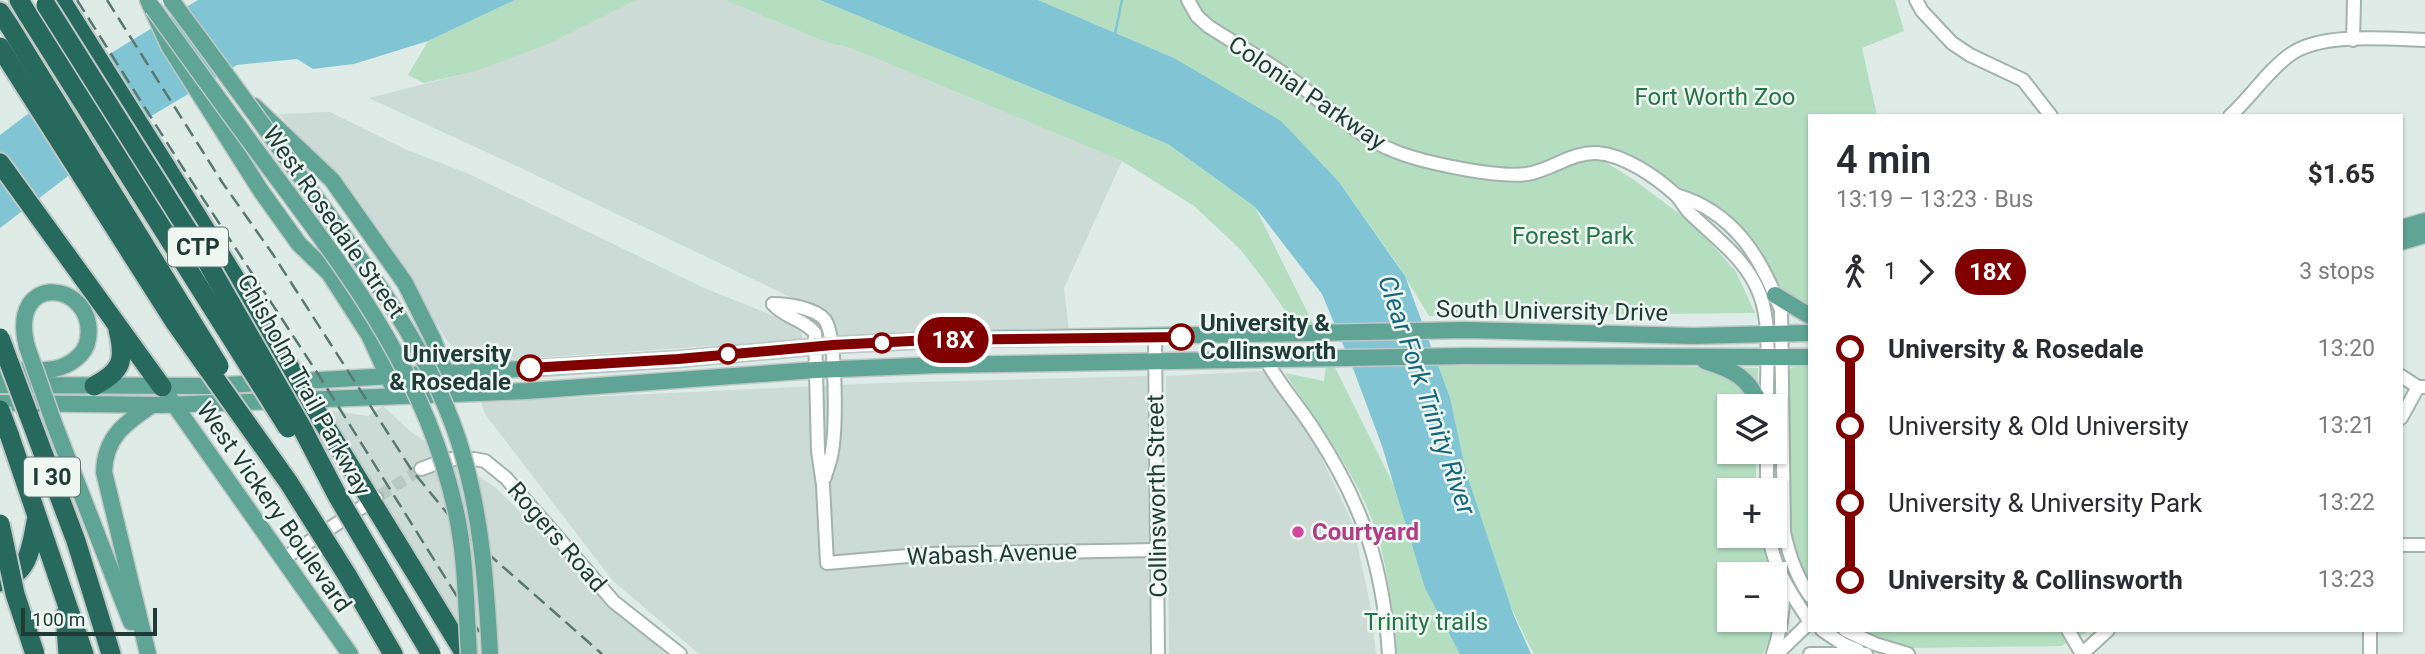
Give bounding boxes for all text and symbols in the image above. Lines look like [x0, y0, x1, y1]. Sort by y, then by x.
street label: Colonial Parkway [1223, 30, 1391, 156]
park label: Fort Worth Zoo [1634, 83, 1796, 111]
street label: West Rosedale Street [257, 121, 411, 323]
text: 4 min [1836, 138, 1931, 182]
text: $1.65 [2308, 159, 2375, 189]
text: 13:19 – 13:23 · Bus [1836, 186, 2033, 213]
park label: Forest Park [1512, 222, 1635, 250]
road number: CTP [168, 228, 228, 266]
icon: walk [1836, 253, 1874, 291]
icon: forward [1907, 253, 1945, 291]
text: 1 [1884, 258, 1897, 285]
text: 18X [1969, 258, 2012, 286]
text: 3 stops [2299, 258, 2375, 285]
street label: Chisholm Trail Parkway [231, 269, 377, 501]
water label: Clear Fork Trinity River [1372, 272, 1482, 520]
street label: South University Drive [1436, 295, 1668, 327]
place label: University & Collinsworth [1200, 309, 1336, 365]
line badge: 18X [913, 317, 993, 363]
marker: University & Collinsworth [1168, 324, 1194, 350]
text: 18X [932, 326, 974, 354]
unlabelled marker [872, 333, 892, 353]
text: University & Rosedale [1888, 334, 2144, 364]
text: 13:20 [2318, 335, 2375, 362]
place label: University & Rosedale [389, 340, 512, 396]
unlabelled marker [718, 344, 738, 364]
marker: University & Rosedale [517, 355, 543, 381]
street label: Collinsworth Street [1141, 394, 1173, 598]
map controls [1717, 394, 1787, 632]
button: layers [1717, 394, 1787, 464]
street label: West Vickery Boulevard [191, 397, 357, 617]
text: University & Old University [1888, 411, 2189, 441]
text: 13:21 [2318, 412, 2375, 439]
road number: I 30 [24, 457, 80, 496]
street label: Rogers Road [502, 476, 612, 598]
button: + [1717, 478, 1787, 548]
text: University & University Park [1888, 488, 2202, 518]
text: 13:22 [2318, 489, 2375, 516]
place label: Courtyard [1312, 518, 1419, 546]
marker: Courtyard [1290, 524, 1306, 540]
street label: Wabash Avenue [906, 537, 1078, 571]
button: − [1717, 562, 1787, 632]
text: University & Collinsworth [1888, 565, 2183, 595]
text: 13:23 [2318, 566, 2375, 593]
scale bar [21, 605, 158, 637]
text: 100 m [32, 608, 85, 631]
park label: Trinity trails [1364, 608, 1488, 636]

